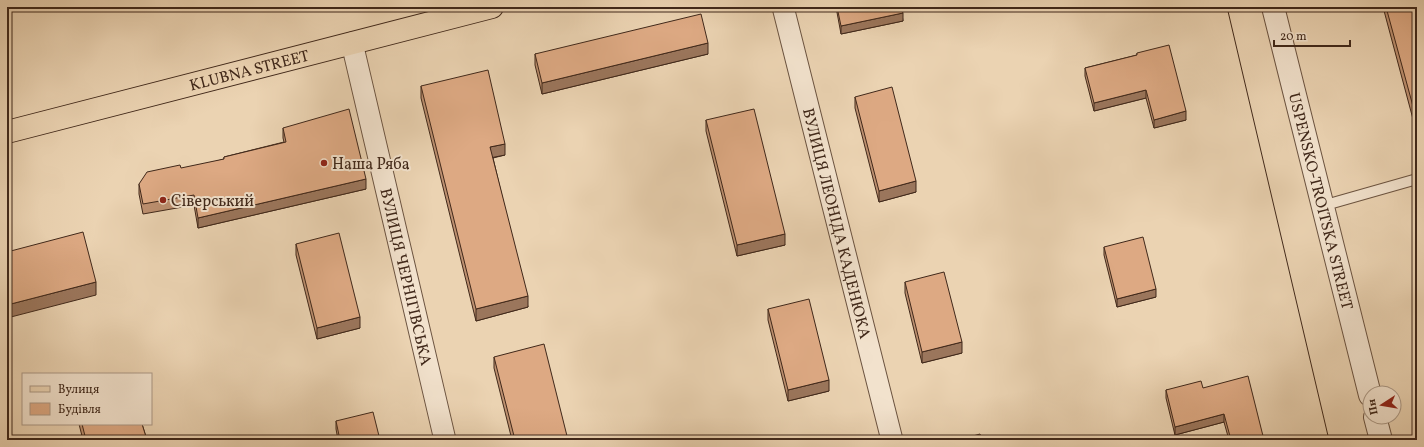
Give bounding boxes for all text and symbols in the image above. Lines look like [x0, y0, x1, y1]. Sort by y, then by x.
scale bar [1274, 22, 1350, 48]
text: 20 m [1280, 29, 1307, 45]
street label: KLUBNA STREET [187, 46, 312, 98]
street label: USPENSKO-TROITSKA STREET [1282, 91, 1357, 312]
street label: ВУЛИЦЯ ЛЕОНІДА КАДЕНЮКА [796, 106, 875, 342]
place label: Наша Ряба [332, 154, 410, 176]
marker: Наша Ряба [319, 158, 329, 168]
street label: ВУЛИЦЯ ЧЕРНІГІВСЬКА [373, 186, 436, 368]
place label: Сіверський [171, 191, 254, 213]
marker: Сіверський [158, 195, 168, 205]
legend [22, 373, 152, 425]
text: Вулиця [58, 382, 99, 398]
north arrow [1362, 385, 1402, 425]
text: Пн [1365, 398, 1383, 416]
text: Будівля [58, 402, 101, 418]

